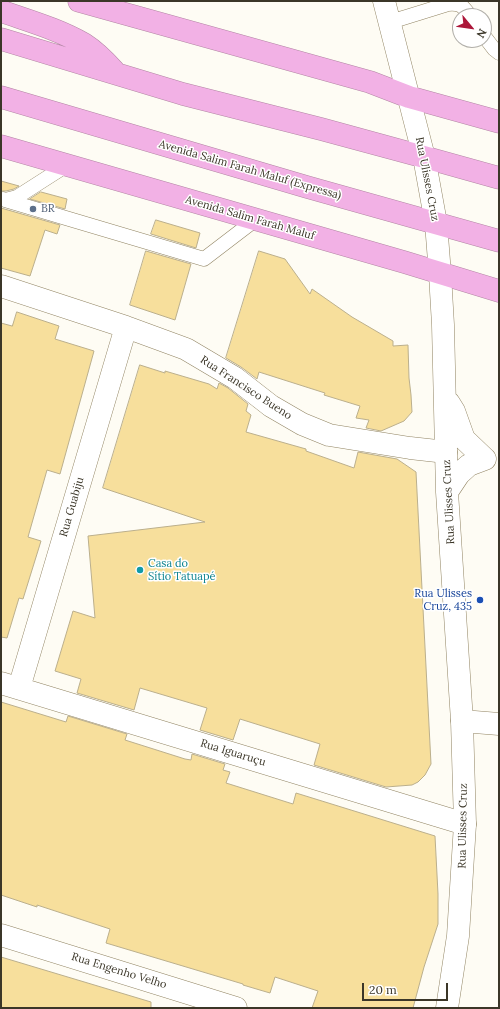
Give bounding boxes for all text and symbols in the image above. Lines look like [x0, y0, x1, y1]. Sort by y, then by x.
north arrow [452, 8, 492, 48]
text: N [473, 26, 490, 40]
street label: Rua Ulisses Cruz [412, 136, 442, 222]
street label: Avenida Salim Farah Maluf (Expressa) [157, 138, 343, 202]
street label: Avenida Salim Farah Maluf [184, 193, 316, 243]
place label: BR [41, 202, 55, 216]
marker: BR [28, 204, 38, 214]
street label: Rua Francisco Bueno [198, 353, 294, 423]
street label: Rua Ulisses Cruz [440, 459, 458, 545]
street label: Rua Guabiju [57, 476, 87, 538]
place label: Casa do Sítio Tatuapé [148, 557, 216, 583]
marker: Casa do Sítio Tatuapé [135, 565, 145, 575]
place label: Rua Ulisses Cruz, 435 [414, 587, 472, 613]
marker: Rua Ulisses Cruz, 435 [475, 595, 485, 605]
street label: Rua Iguaruçu [199, 737, 267, 769]
street label: Rua Ulisses Cruz [456, 783, 470, 869]
street label: Rua Engenho Velho [70, 950, 168, 992]
scale bar [364, 975, 450, 1001]
text: 20 m [369, 982, 397, 997]

